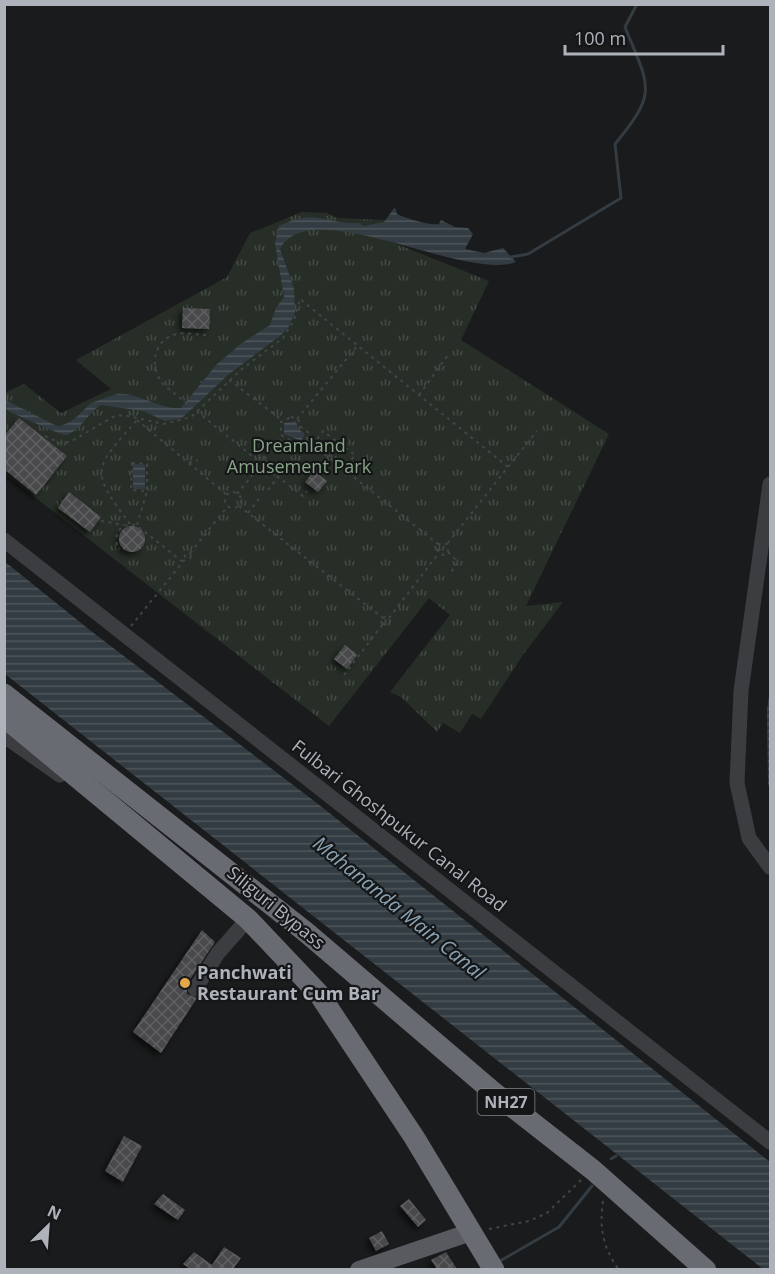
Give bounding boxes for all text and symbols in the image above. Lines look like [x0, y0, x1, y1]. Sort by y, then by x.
scale bar [565, 18, 722, 56]
text: 100 m [574, 26, 626, 50]
park label: Dreamland Amusement Park [227, 433, 372, 478]
street label: Fulbari Ghoshpukur Canal Road [287, 734, 512, 917]
water label: Mahananda Main Canal [308, 830, 492, 986]
street label: Siliguri Bypass [223, 860, 331, 954]
place label: Panchwati Restaurant Cum Bar [197, 960, 379, 1005]
marker: Panchwati Restaurant Cum Bar [178, 976, 192, 990]
road number: NH27 [478, 1089, 534, 1115]
north arrow [18, 1196, 78, 1256]
text: N [44, 1200, 65, 1225]

